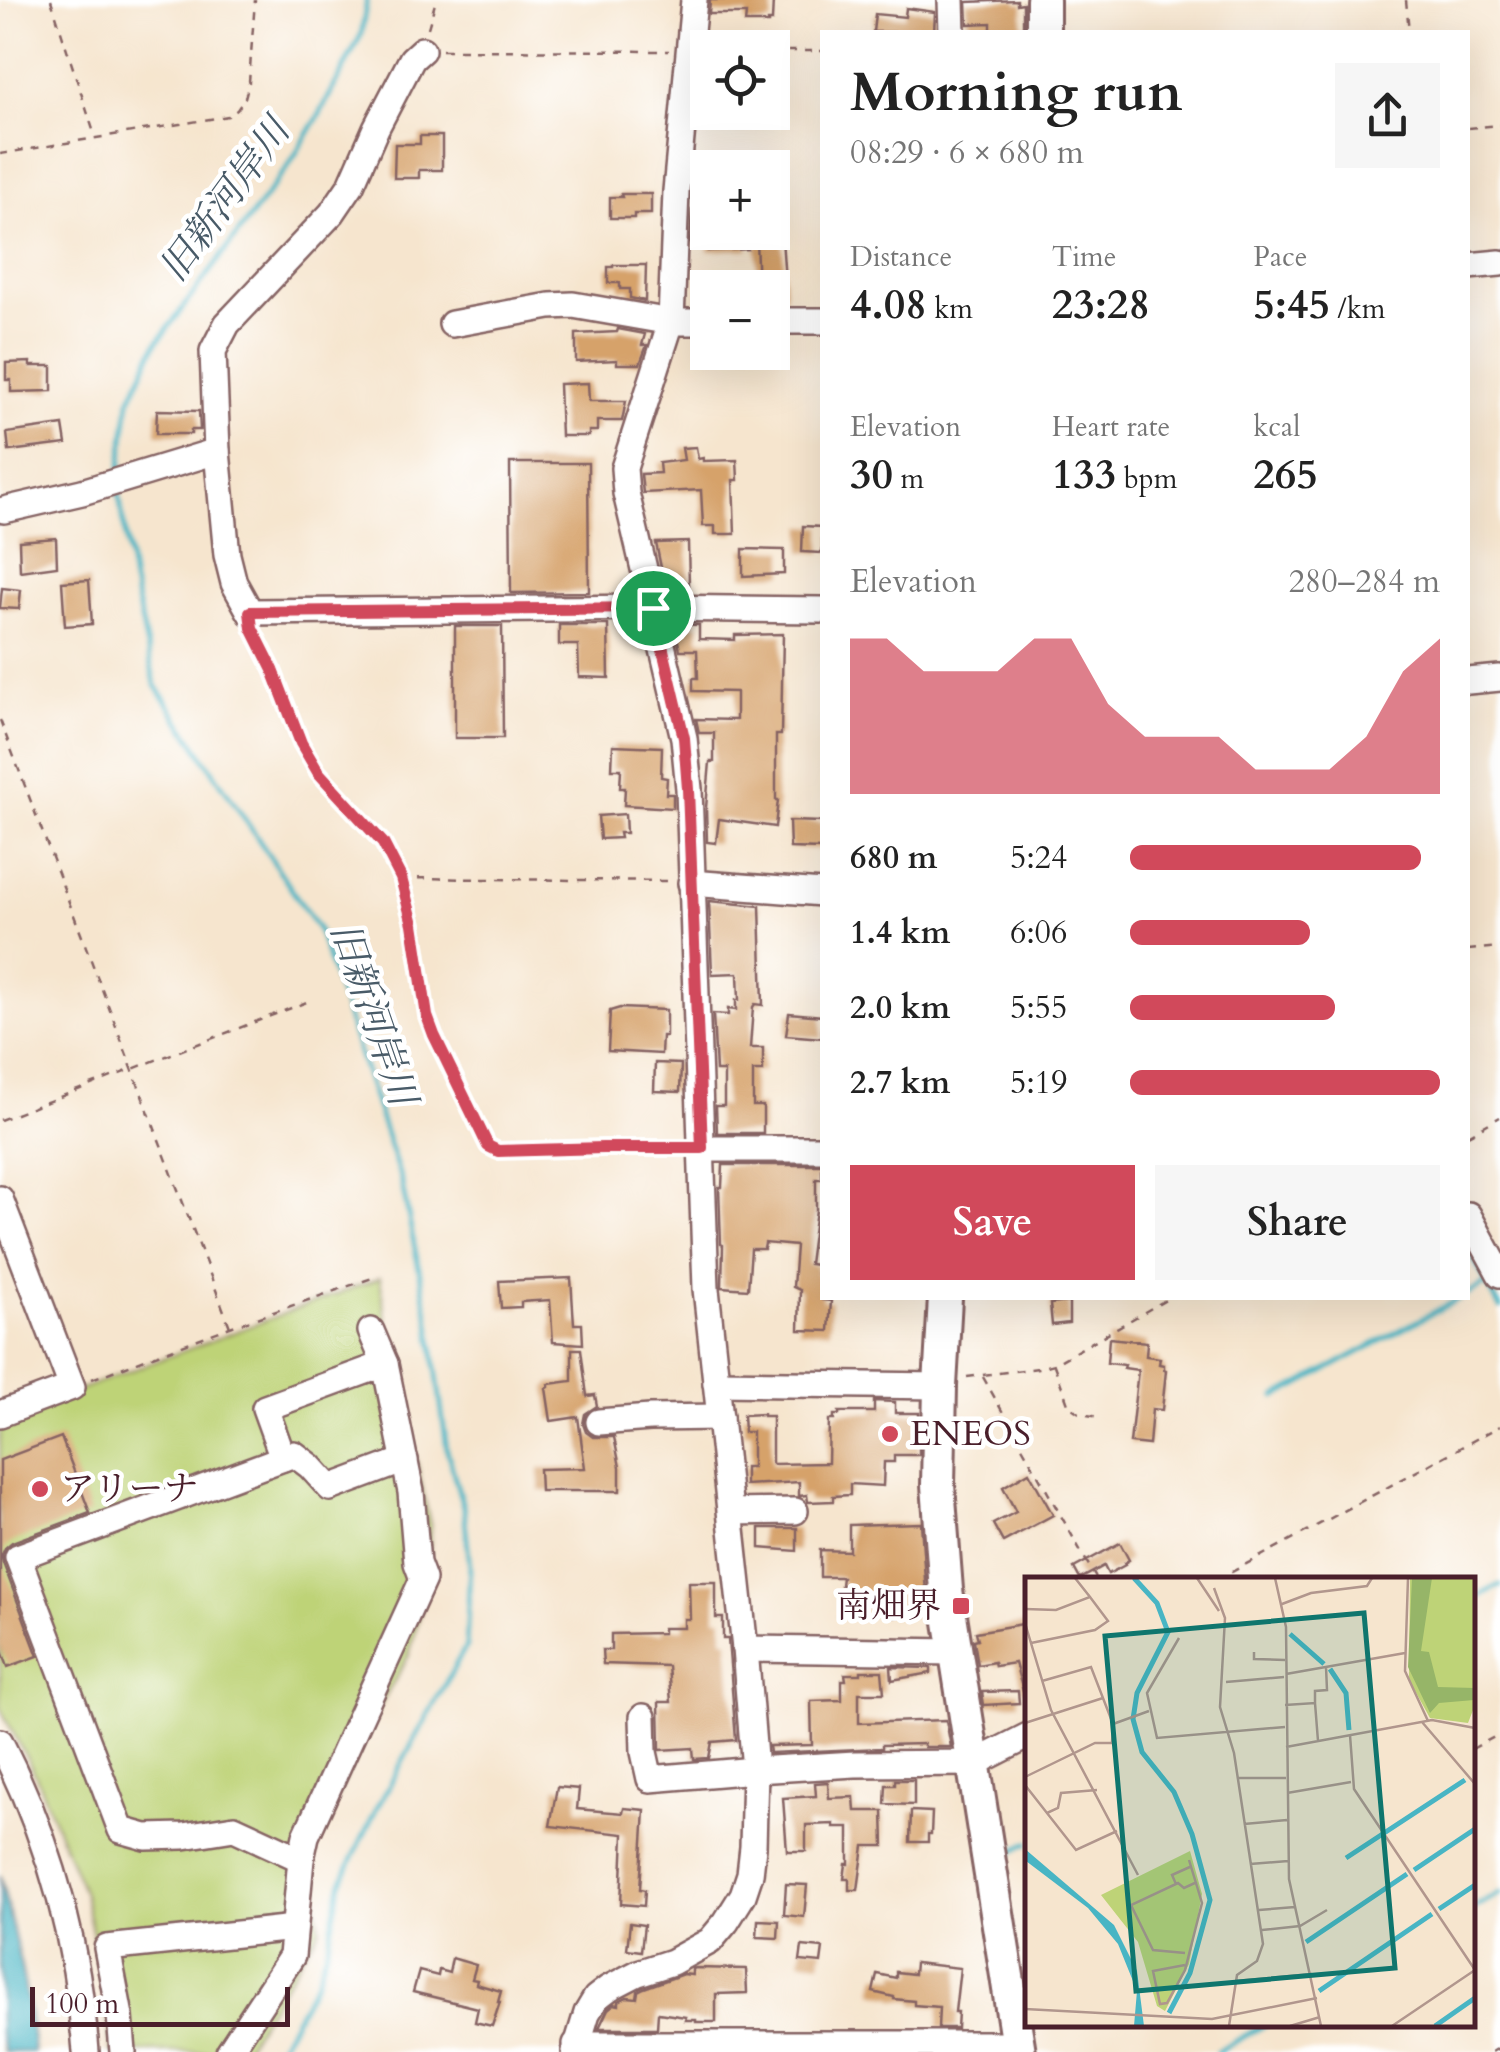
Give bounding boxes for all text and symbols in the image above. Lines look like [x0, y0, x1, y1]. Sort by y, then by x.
map controls [690, 30, 790, 370]
button: locate [690, 30, 790, 130]
text: Morning run [850, 56, 1183, 130]
button: share [1335, 63, 1440, 168]
water label: 旧新河岸川 [148, 105, 304, 292]
text: 08:29 · 6 × 680 m [850, 131, 1084, 175]
button: + [690, 150, 790, 250]
text: Distance [850, 238, 952, 276]
text: Time [1052, 238, 1116, 276]
text: Pace [1253, 238, 1307, 276]
button: − [690, 270, 790, 370]
text: 4.08 [850, 276, 927, 333]
text: 23:28 [1052, 276, 1150, 333]
text: 5:45 [1253, 276, 1330, 333]
text: km [927, 290, 973, 328]
text: /km [1330, 290, 1385, 328]
text: Elevation [850, 408, 961, 446]
text: Heart rate [1052, 408, 1170, 446]
text: kcal [1253, 408, 1300, 446]
text: 30 [850, 446, 893, 503]
text: 133 [1052, 446, 1116, 503]
text: 265 [1253, 446, 1318, 503]
text: m [893, 460, 924, 498]
text: bpm [1116, 460, 1177, 498]
text: Elevation [850, 560, 977, 604]
text: 280–284 m [1288, 560, 1440, 604]
pin [611, 566, 696, 651]
icon: arrive [626, 581, 681, 636]
text: 680 m [850, 836, 937, 880]
text: 5:24 [1010, 836, 1067, 880]
text: 1.4 km [850, 911, 950, 955]
text: 6:06 [1010, 911, 1067, 955]
water label: 旧新河岸川 [317, 916, 430, 1116]
text: 2.0 km [850, 986, 950, 1030]
text: 5:55 [1010, 986, 1067, 1030]
text: 2.7 km [850, 1061, 950, 1105]
text: 5:19 [1010, 1061, 1067, 1105]
button: Save [850, 1165, 1135, 1280]
button: Share [1155, 1165, 1440, 1280]
place label: ENEOS [910, 1410, 1031, 1458]
marker: ENEOS [879, 1423, 901, 1445]
place label: アリーナ [60, 1465, 199, 1513]
marker: アリーナ [29, 1478, 51, 1500]
inset map [1025, 1577, 1475, 2027]
place label: 南畑界 [836, 1582, 941, 1630]
marker: 南畑界 [950, 1595, 972, 1617]
scale bar [30, 1982, 290, 2026]
text: 100 m [45, 1985, 119, 2023]

